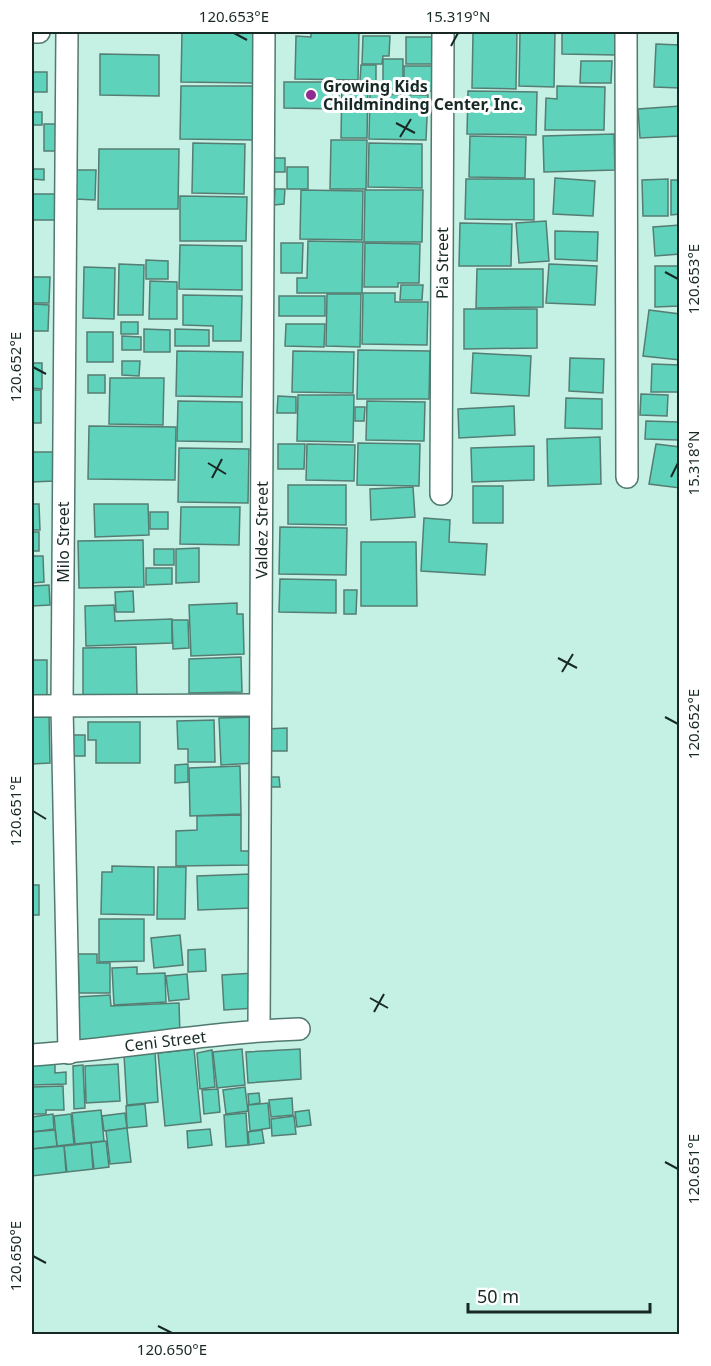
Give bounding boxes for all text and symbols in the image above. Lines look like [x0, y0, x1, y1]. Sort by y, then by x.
text: 120.653°E [199, 6, 269, 26]
text: 15.319°N [426, 6, 490, 26]
place label: Growing Kids Childminding Center, Inc. [323, 75, 523, 115]
marker: Growing Kids Childminding Center, Inc. [304, 88, 318, 102]
street label: Pia Street [431, 227, 453, 299]
text: 120.653°E [683, 244, 703, 314]
text: 120.652°E [5, 332, 25, 402]
text: 15.318°N [683, 431, 703, 495]
street label: Valdez Street [250, 481, 273, 579]
street label: Milo Street [52, 501, 74, 583]
text: 120.652°E [683, 689, 703, 759]
text: 120.651°E [5, 776, 25, 846]
street label: Ceni Street [123, 1025, 207, 1057]
text: 120.651°E [683, 1134, 703, 1204]
text: 120.650°E [5, 1221, 25, 1291]
scale bar [468, 1276, 650, 1314]
text: 50 m [477, 1284, 519, 1308]
text: 120.650°E [137, 1339, 207, 1359]

